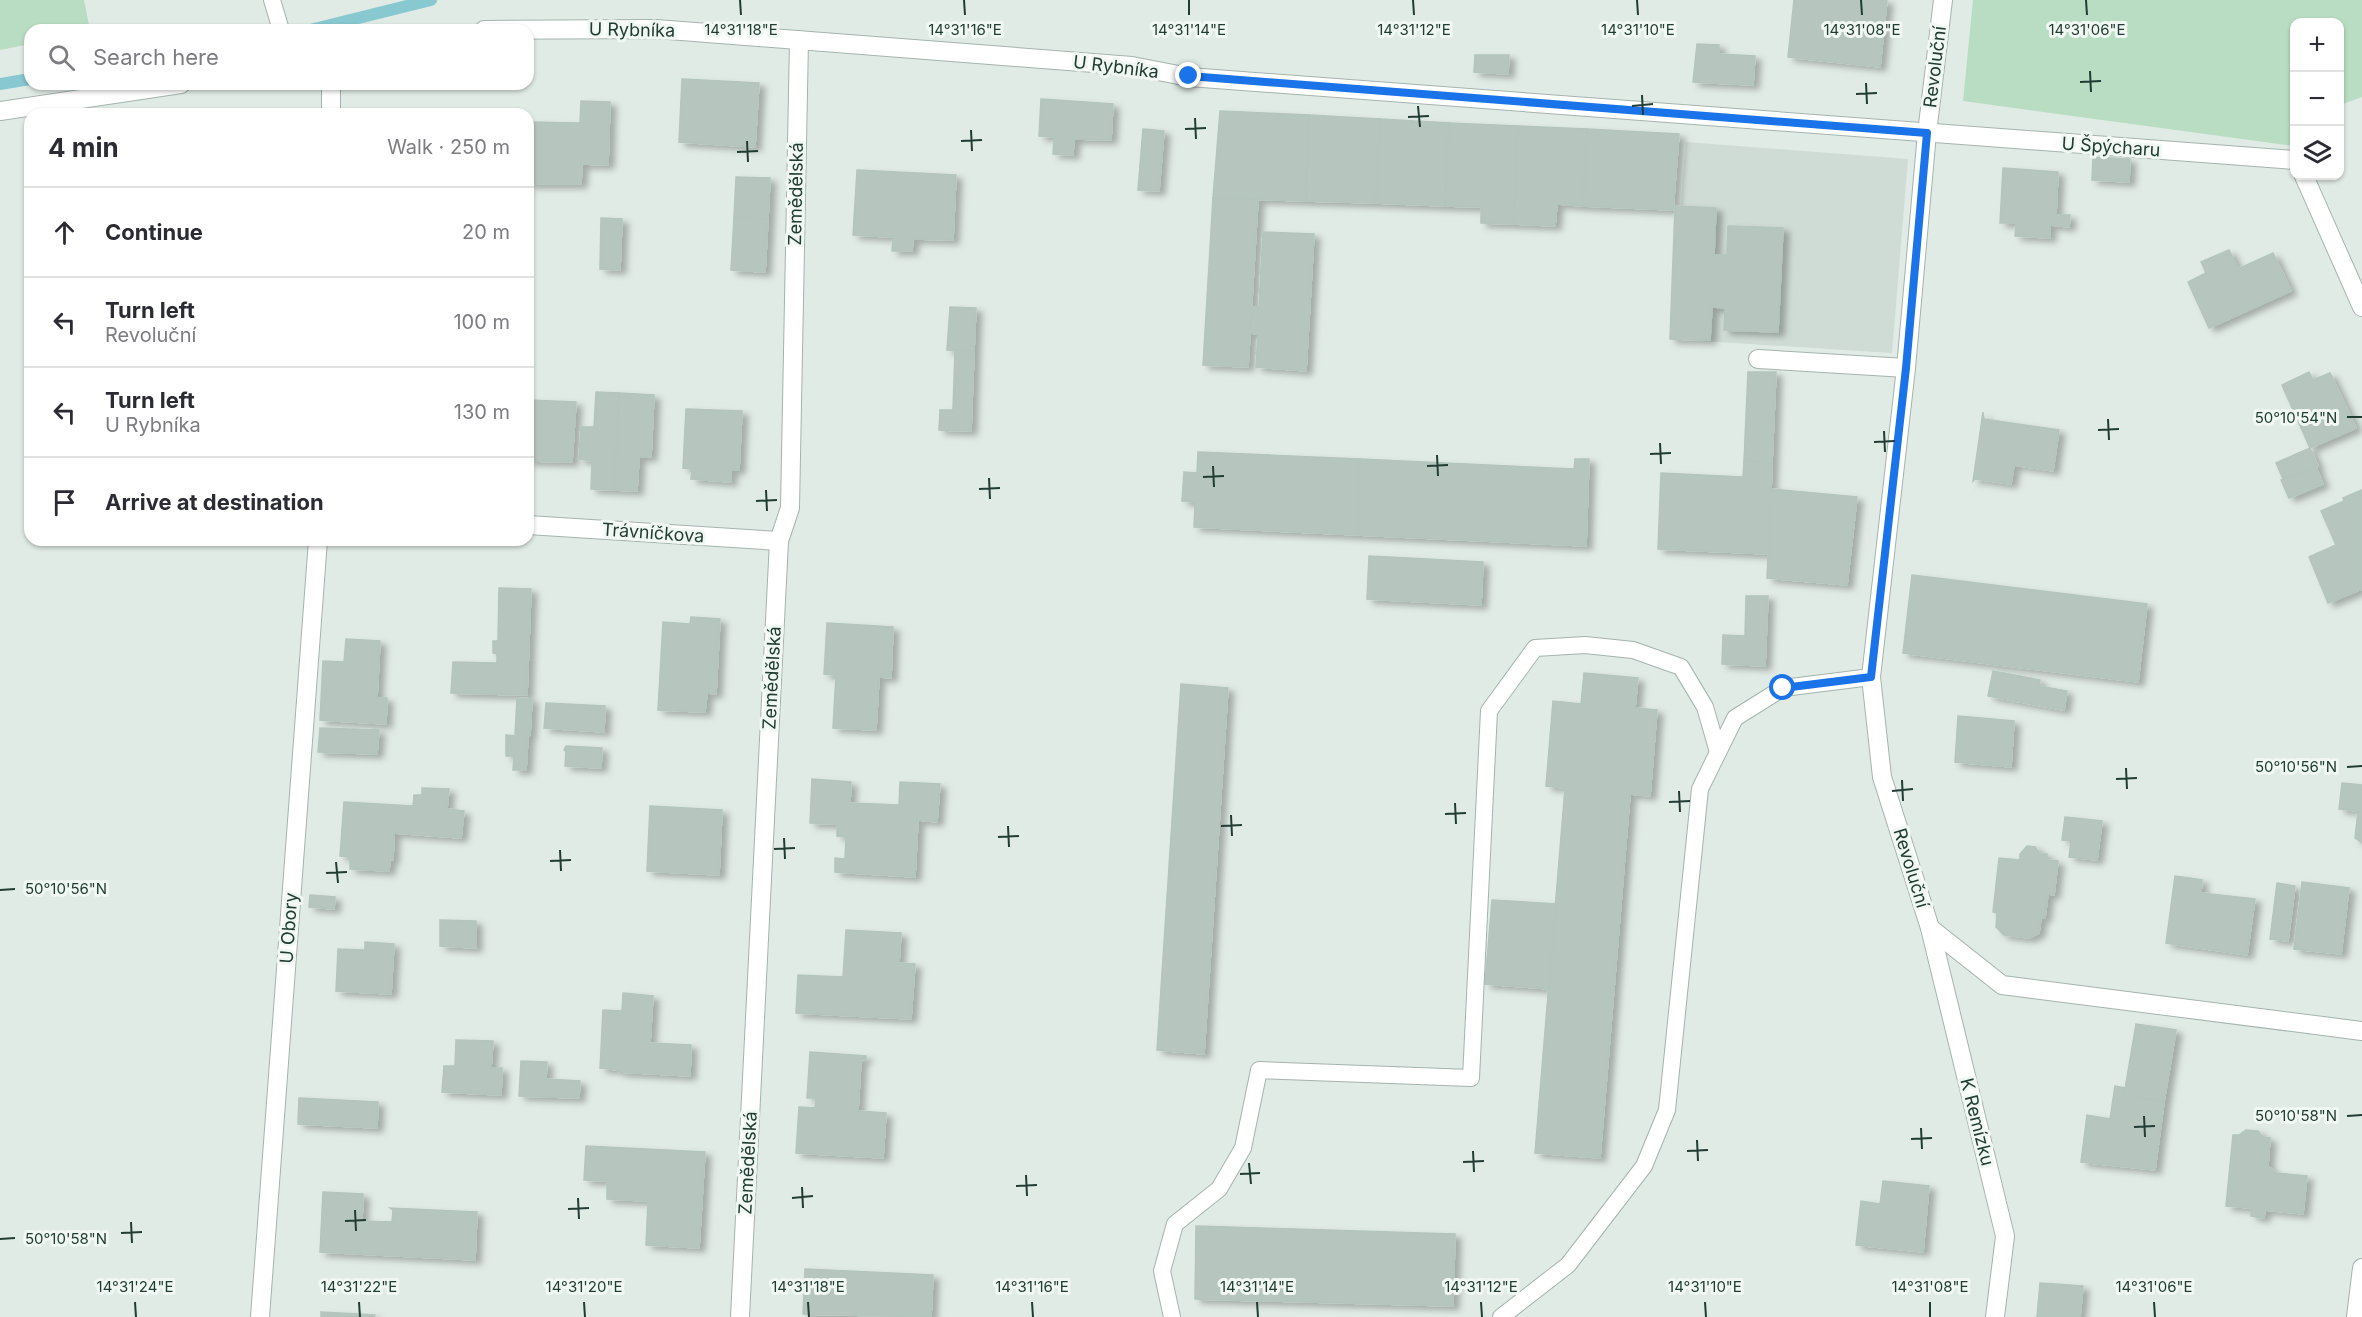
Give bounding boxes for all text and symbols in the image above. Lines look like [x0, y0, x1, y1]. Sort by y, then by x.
street label: U Rybníka [589, 18, 675, 41]
map controls [2290, 18, 2344, 180]
button: + [2290, 18, 2344, 72]
text: 14°31'18"E [704, 20, 778, 39]
text: 14°31'16"E [928, 20, 1002, 39]
text: 14°31'14"E [1152, 20, 1226, 39]
text: 14°31'12"E [1377, 20, 1451, 39]
text: 14°31'10"E [1601, 20, 1675, 39]
text: 14°31'08"E [1824, 20, 1900, 39]
text: 14°31'06"E [2049, 20, 2125, 39]
search box [24, 24, 534, 90]
street label: Revoluční [1919, 24, 1950, 109]
icon: search [45, 41, 78, 74]
text: Search here [93, 44, 219, 70]
street label: U Rybníka [1072, 51, 1160, 82]
route end [1175, 62, 1201, 88]
button: − [2290, 72, 2344, 126]
button: layers [2290, 126, 2344, 180]
text: 4 min [48, 132, 119, 163]
street label: U Špýcharu [2061, 132, 2161, 160]
text: Walk · 250 m [387, 135, 510, 159]
street label: Zemědělská [784, 142, 807, 246]
icon: ahead [48, 216, 81, 249]
text: Continue [105, 219, 203, 245]
text: 20 m [462, 220, 510, 244]
text: Turn left [105, 297, 195, 323]
icon: left [48, 306, 81, 339]
text: 100 m [453, 310, 510, 334]
text: Revoluční [105, 323, 196, 347]
text: Turn left [105, 387, 195, 413]
icon: left [48, 396, 81, 429]
text: 130 m [454, 400, 510, 424]
text: 50°10'54"N [2255, 408, 2337, 427]
text: U Rybníka [105, 413, 201, 437]
icon: arrive [48, 486, 81, 519]
text: Arrive at destination [105, 489, 324, 515]
street label: Trávníčkova [601, 518, 705, 547]
street label: Zemědělská [758, 626, 785, 730]
route start [1769, 674, 1795, 700]
text: 50°10'56"N [2255, 757, 2337, 776]
street label: Revoluční [1889, 825, 1934, 911]
text: 50°10'56"N [25, 879, 107, 898]
street label: U Obory [276, 892, 301, 964]
street label: K Remízku [1956, 1076, 1999, 1168]
text: 50°10'58"N [2255, 1106, 2337, 1125]
street label: Zemědělská [734, 1111, 761, 1215]
text: 50°10'58"N [25, 1229, 107, 1248]
text: 14°31'24"E [97, 1277, 173, 1296]
text: 14°31'22"E [321, 1277, 397, 1296]
text: 14°31'20"E [546, 1277, 622, 1296]
text: 14°31'18"E [771, 1277, 845, 1296]
text: 14°31'16"E [995, 1277, 1069, 1296]
text: 14°31'14"E [1220, 1277, 1294, 1296]
text: 14°31'12"E [1444, 1277, 1518, 1296]
text: 14°31'10"E [1668, 1277, 1742, 1296]
text: 14°31'08"E [1892, 1277, 1968, 1296]
text: 14°31'06"E [2116, 1277, 2192, 1296]

